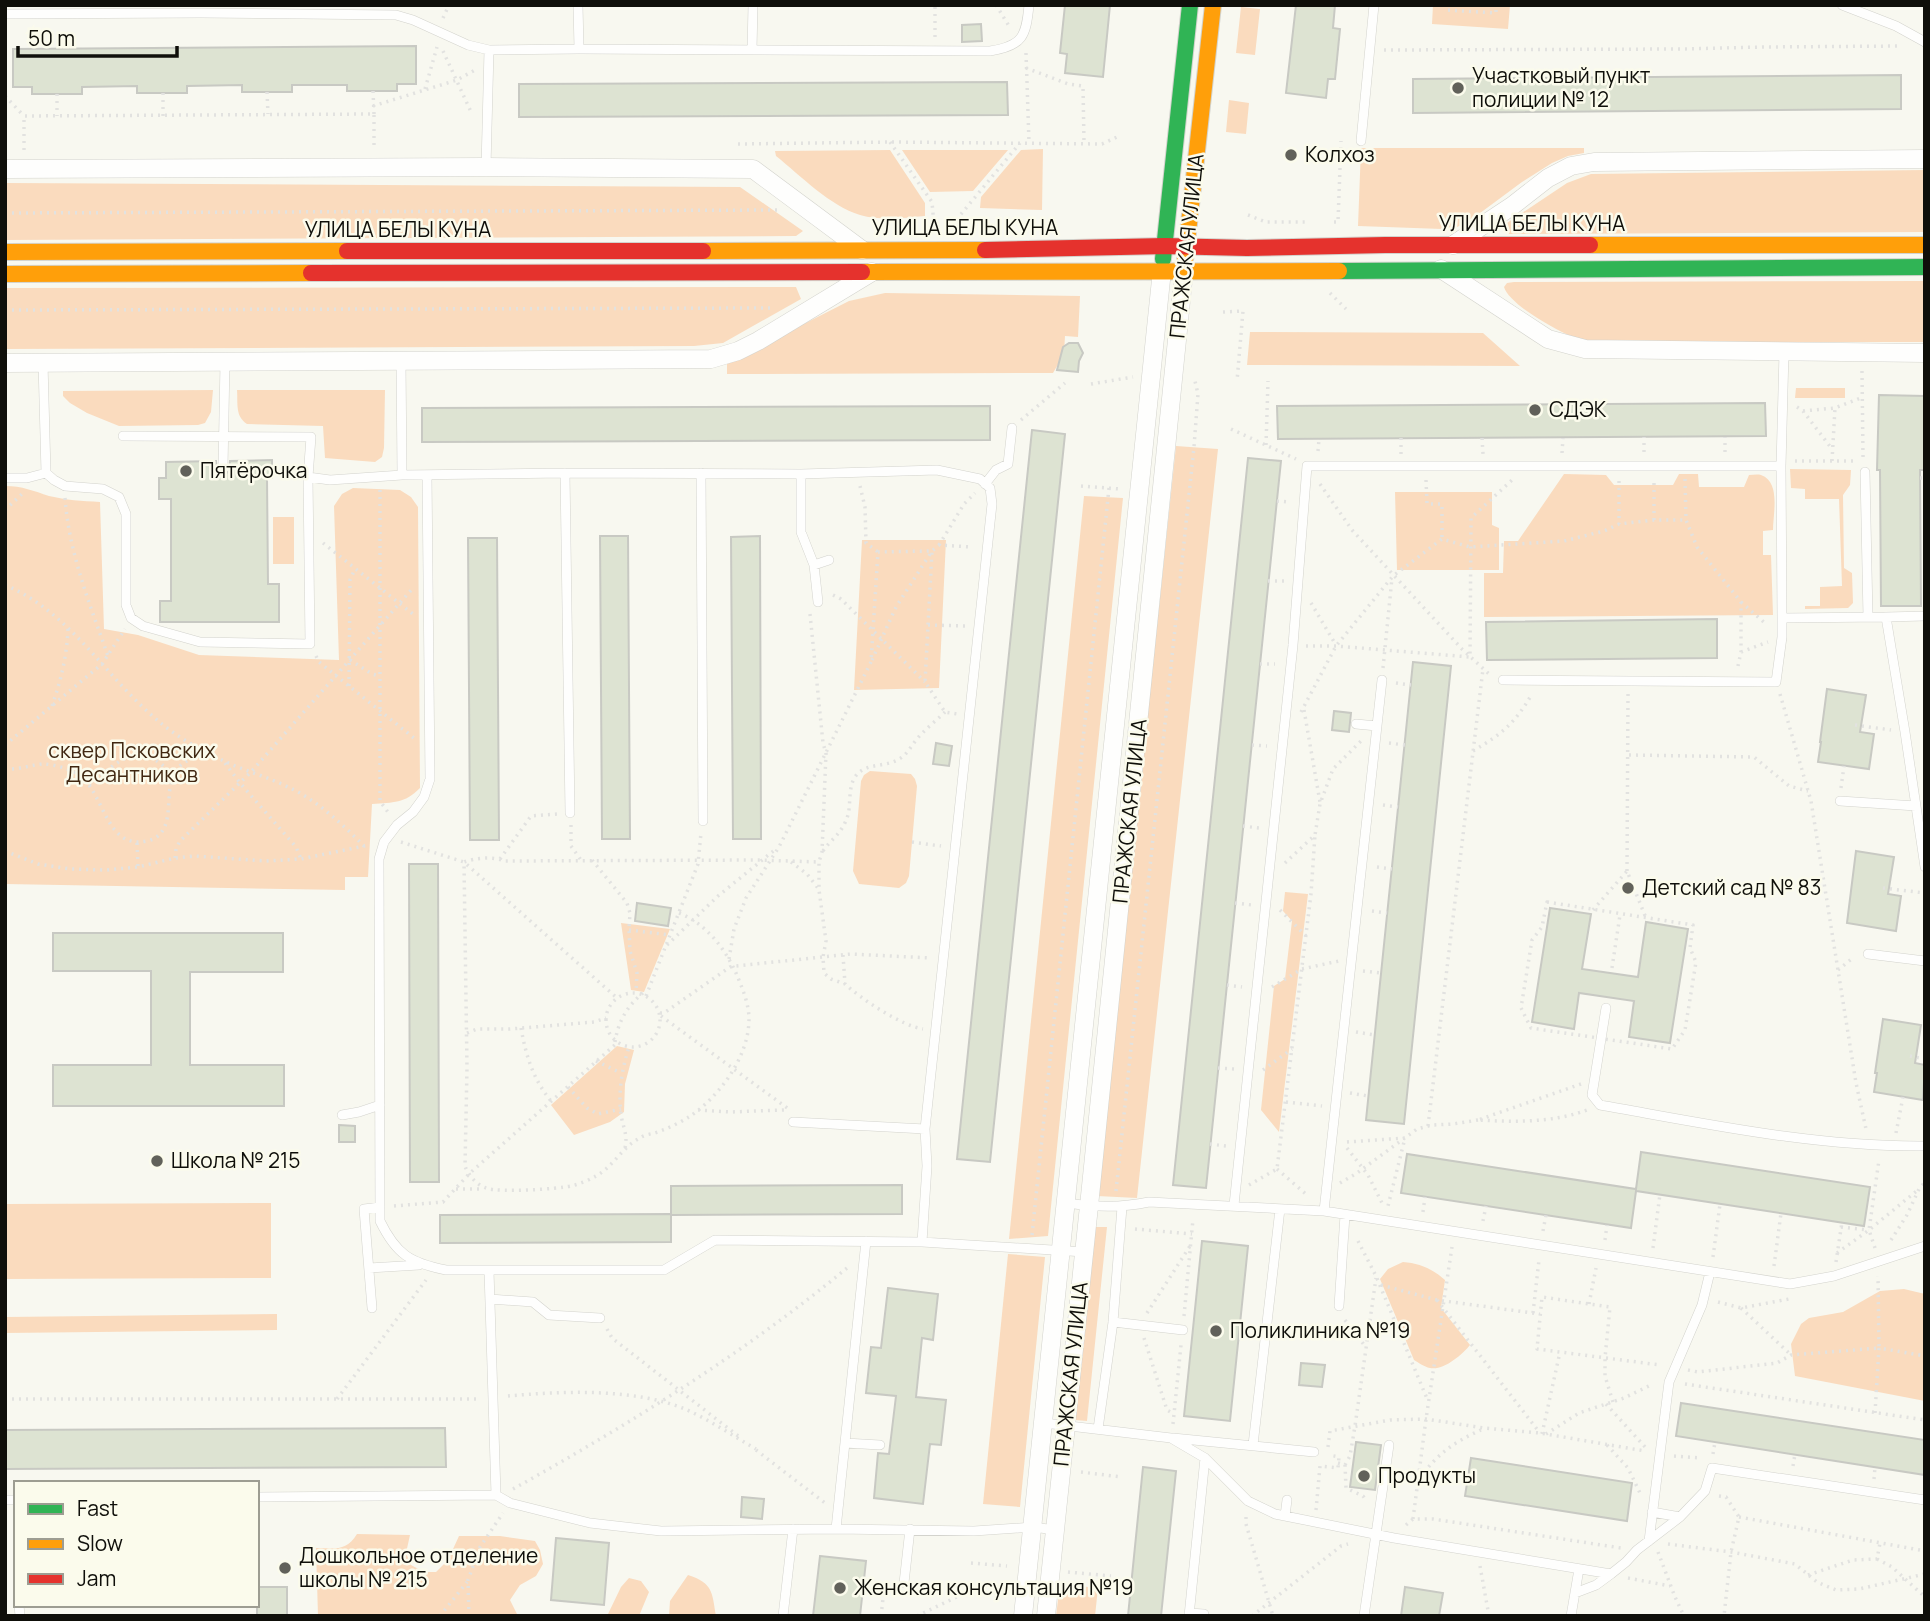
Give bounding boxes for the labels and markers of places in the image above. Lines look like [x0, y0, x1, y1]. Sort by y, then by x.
place label: Участковый пункт полиции № 12 [1472, 61, 1651, 113]
marker: Участковый пункт полиции № 12 [1450, 80, 1466, 96]
place label: Колхоз [1305, 140, 1375, 168]
marker: Колхоз [1283, 147, 1299, 163]
place label: СДЭК [1549, 395, 1607, 423]
marker: СДЭК [1527, 402, 1543, 418]
place label: Пятёрочка [200, 456, 307, 484]
marker: Пятёрочка [178, 463, 194, 479]
place label: Детский сад № 83 [1642, 873, 1821, 901]
marker: Детский сад № 83 [1620, 880, 1636, 896]
place label: Школа № 215 [171, 1146, 300, 1174]
marker: Школа № 215 [149, 1153, 165, 1169]
place label: Поликлиника №19 [1230, 1316, 1410, 1344]
marker: Поликлиника №19 [1208, 1323, 1224, 1339]
place label: Продукты [1378, 1461, 1476, 1489]
marker: Продукты [1356, 1468, 1372, 1484]
place label: Дошкольное отделение школы № 215 [299, 1541, 538, 1593]
marker: Дошкольное отделение школы № 215 [277, 1560, 293, 1576]
place label: Женская консультация №19 [854, 1573, 1134, 1601]
marker: Женская консультация №19 [832, 1580, 848, 1596]

